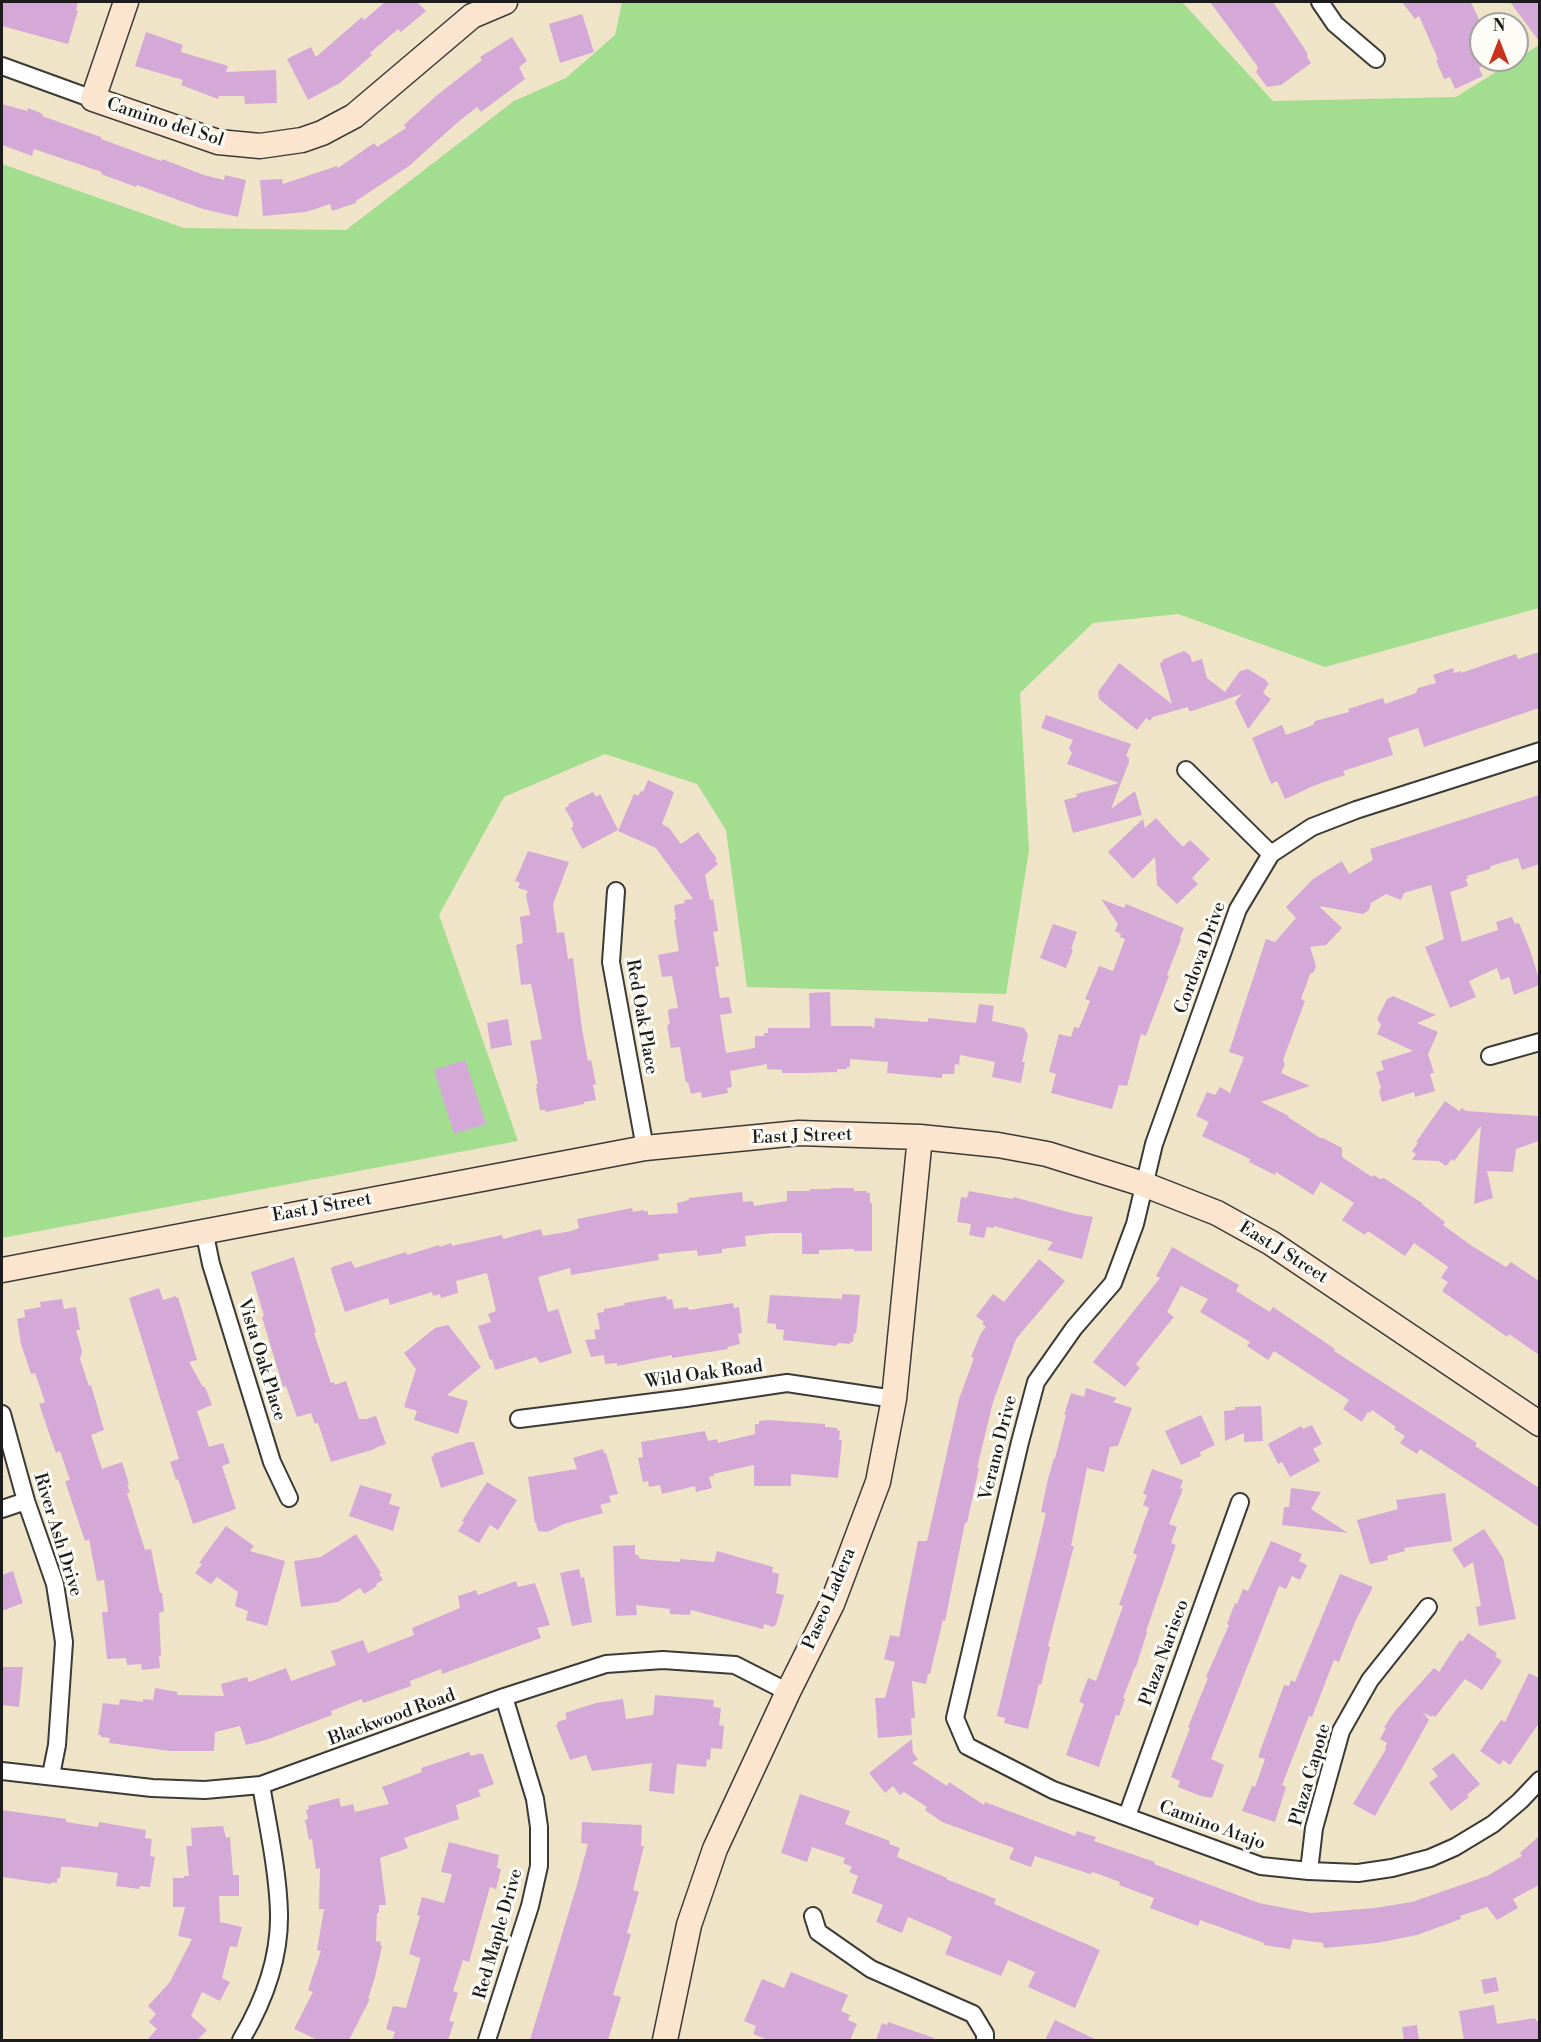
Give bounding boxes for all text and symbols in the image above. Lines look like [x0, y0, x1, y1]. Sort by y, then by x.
north arrow [1469, 12, 1529, 72]
text: N [1493, 16, 1505, 36]
street label: Camino del Sol [104, 94, 226, 152]
street label: Cordova Drive [1171, 899, 1231, 1017]
street label: Red Oak Place [620, 958, 662, 1076]
street label: East J Street [751, 1124, 853, 1150]
street label: East J Street [271, 1189, 373, 1227]
street label: East J Street [1235, 1217, 1331, 1289]
street label: Vista Oak Place [232, 1296, 290, 1424]
street label: Wild Oak Road [644, 1356, 764, 1394]
street label: Verano Drive [976, 1393, 1022, 1503]
street label: River Ash Drive [28, 1471, 86, 1599]
street label: Paseo Ladera [799, 1545, 861, 1653]
street label: Plaza Narisco [1136, 1597, 1194, 1709]
street label: Blackwood Road [325, 1685, 459, 1751]
street label: Plaza Capote [1286, 1721, 1336, 1829]
street label: Camino Atajo [1156, 1797, 1268, 1855]
street label: Red Maple Drive [470, 1866, 528, 2002]

